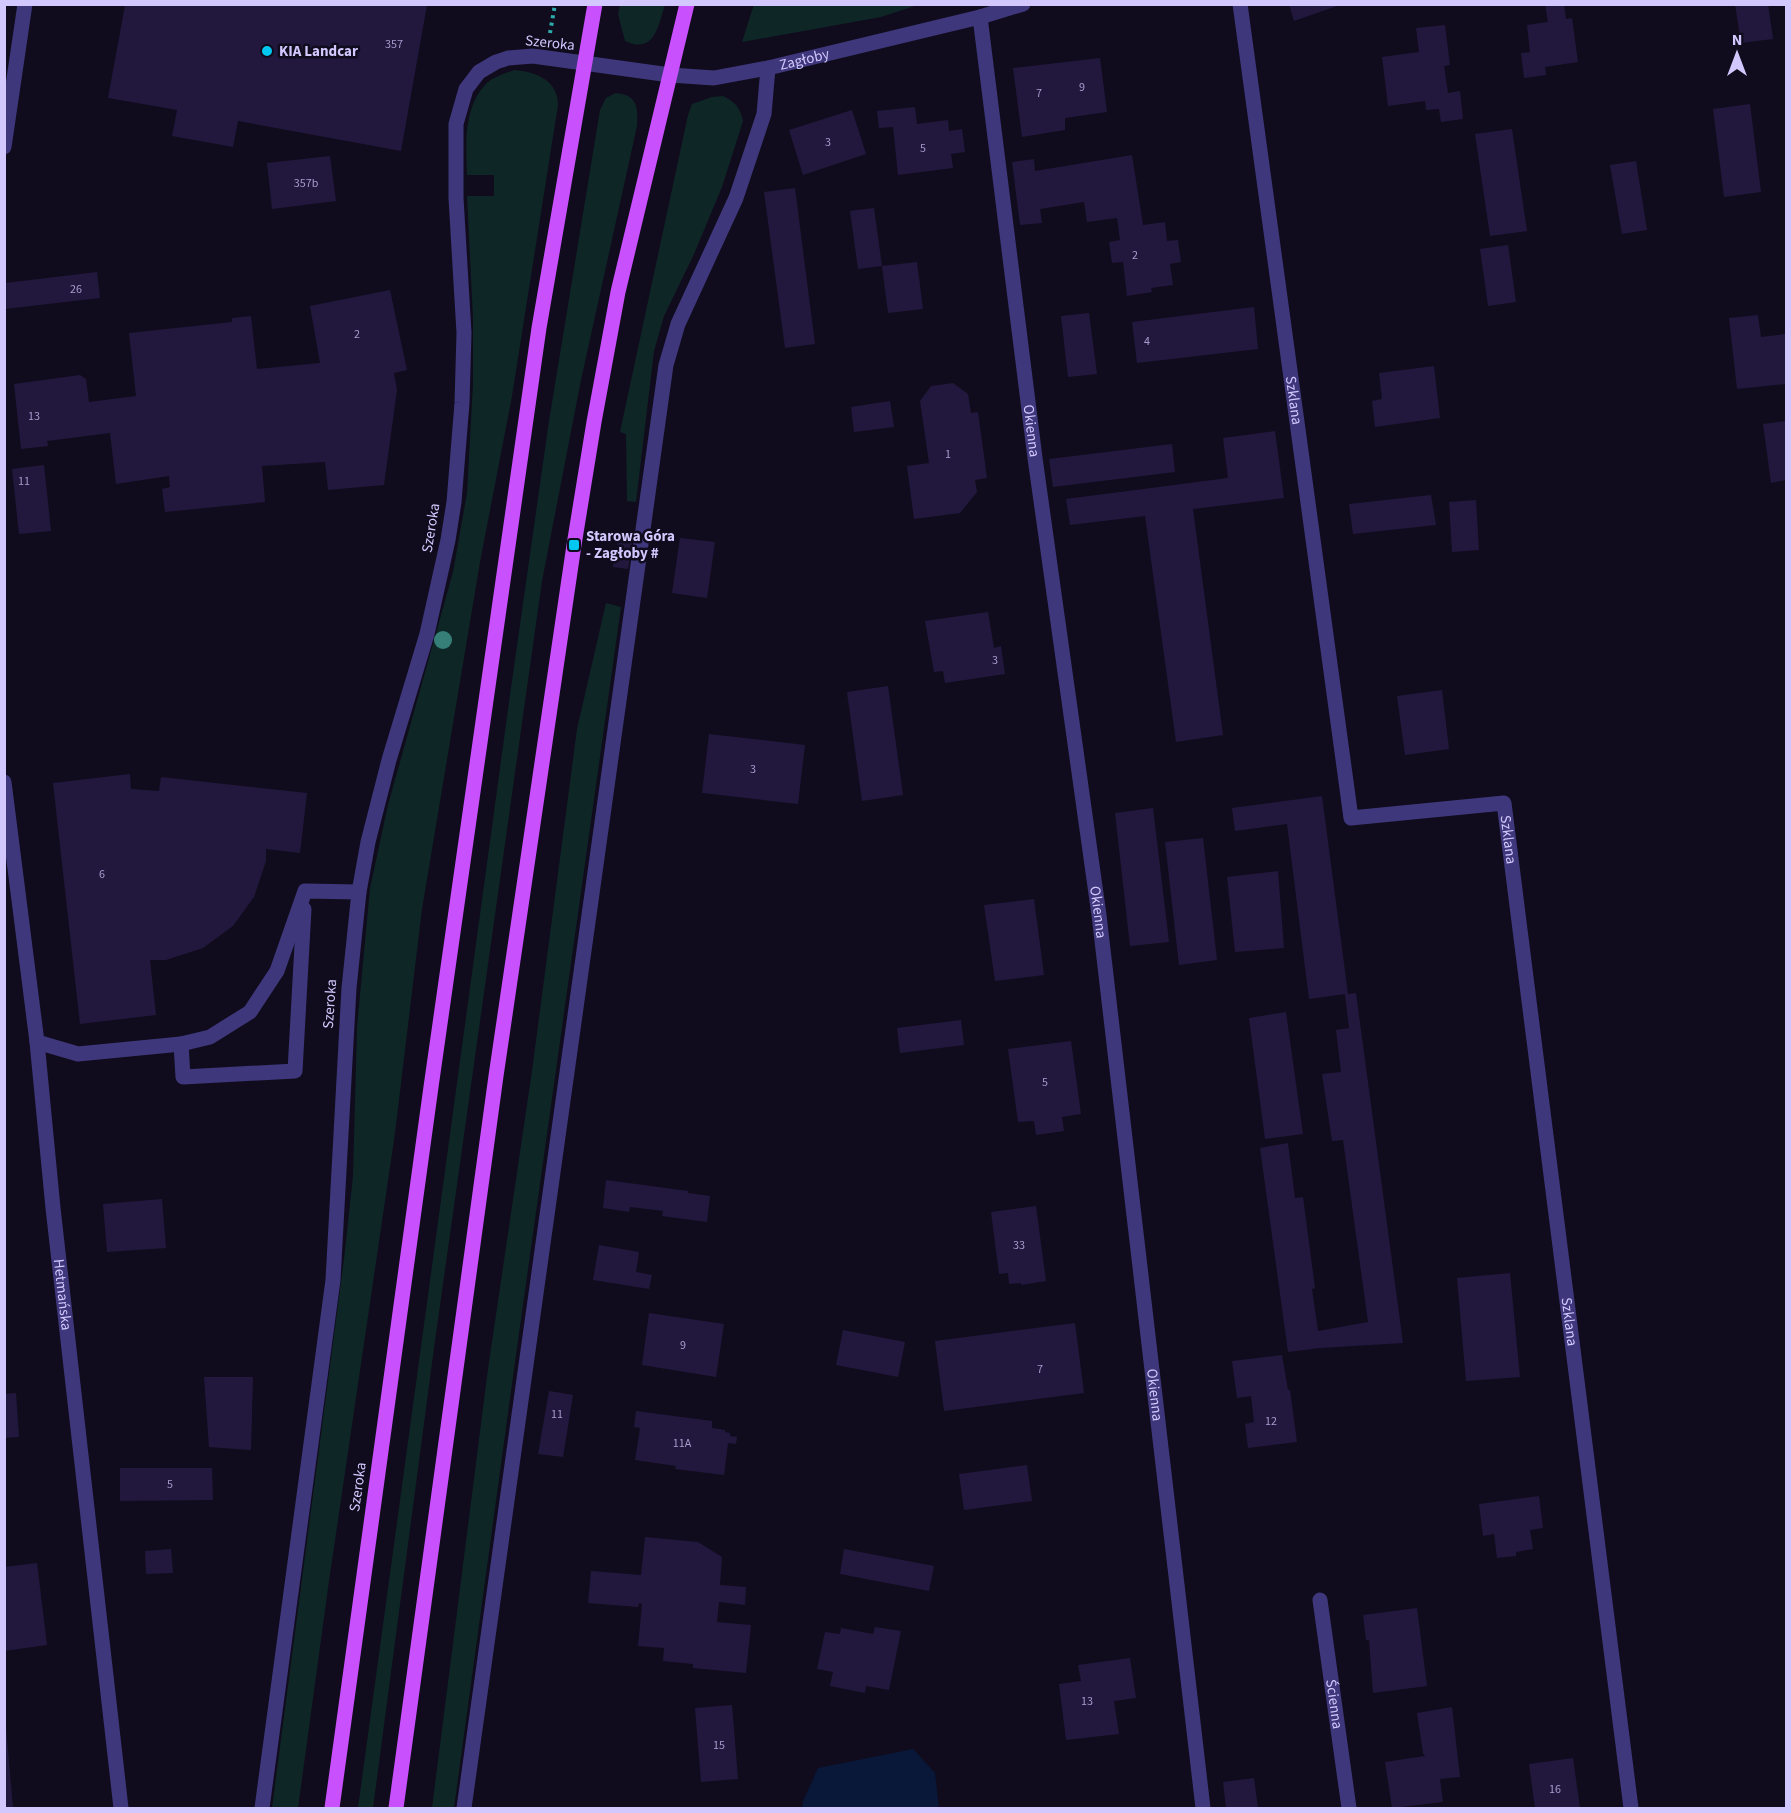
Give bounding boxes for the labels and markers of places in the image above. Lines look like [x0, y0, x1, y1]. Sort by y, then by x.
place label: KIA Landcar [279, 41, 358, 62]
marker: KIA Landcar [260, 44, 274, 58]
place label: Starowa Góra - Zagłoby # [586, 526, 675, 564]
marker: Starowa Góra - Zagłoby # [567, 538, 581, 552]

